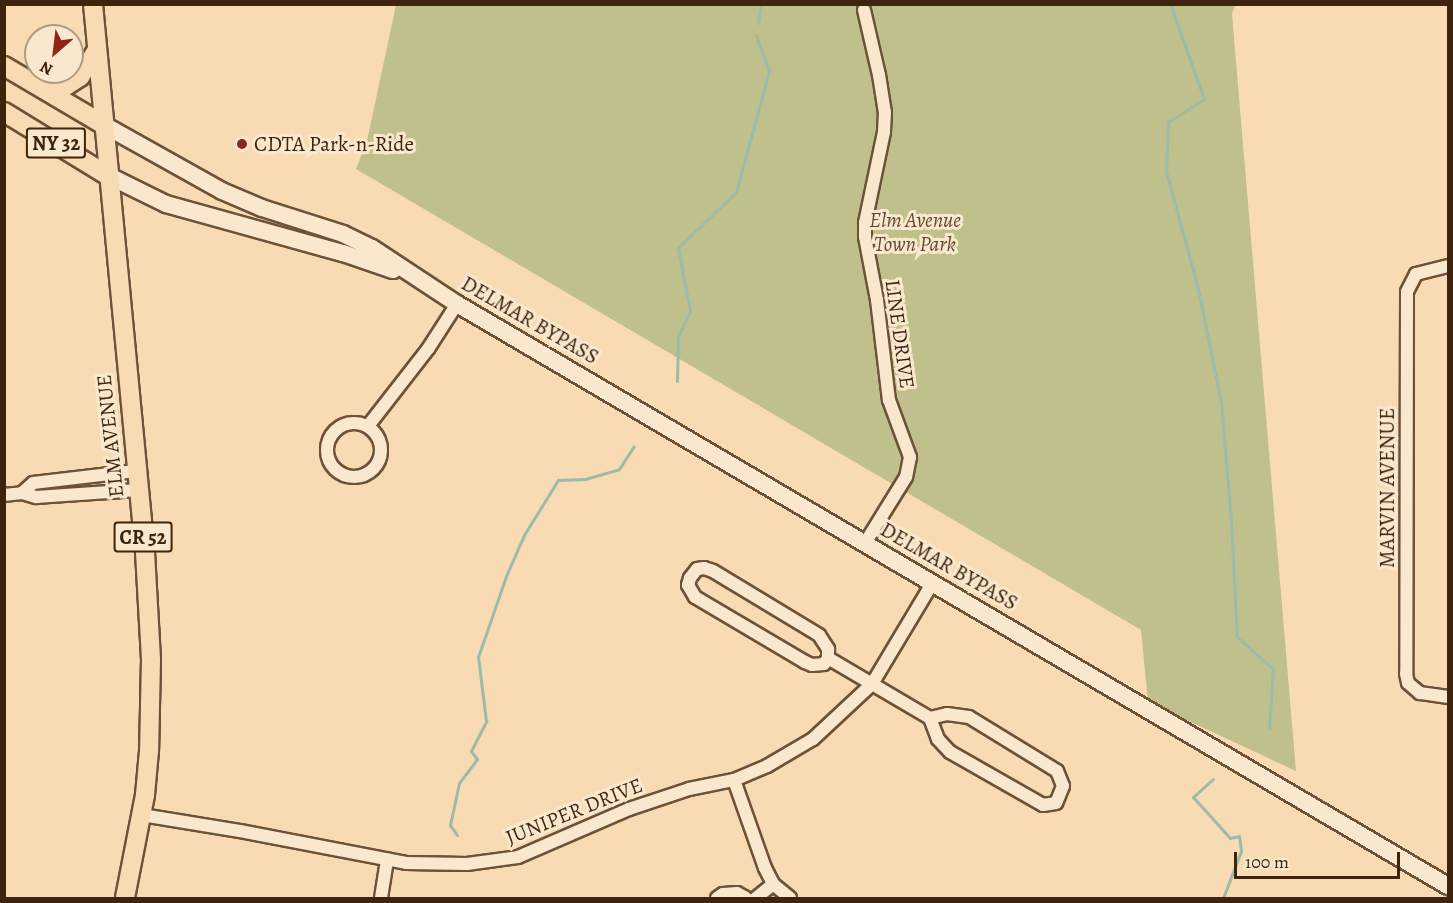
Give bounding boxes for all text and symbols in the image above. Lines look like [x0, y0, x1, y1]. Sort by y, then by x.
north arrow [24, 24, 84, 84]
text: N [36, 56, 57, 81]
road number: NY 32 [25, 126, 88, 160]
place label: CDTA Park-n-Ride [254, 131, 414, 157]
marker: CDTA Park-n-Ride [235, 137, 249, 151]
park label: Elm Avenue Town Park [869, 207, 961, 257]
street label: DELMAR BYPASS [457, 271, 603, 369]
street label: LINE DRIVE [880, 278, 920, 390]
street label: ELM AVENUE [91, 373, 129, 499]
street label: MARVIN AVENUE [1374, 408, 1400, 568]
street label: DELMAR BYPASS [876, 517, 1022, 615]
road number: CR 52 [113, 520, 173, 554]
street label: JUNIPER DRIVE [502, 772, 646, 850]
scale bar [1237, 840, 1404, 878]
text: 100 m [1245, 850, 1289, 874]

